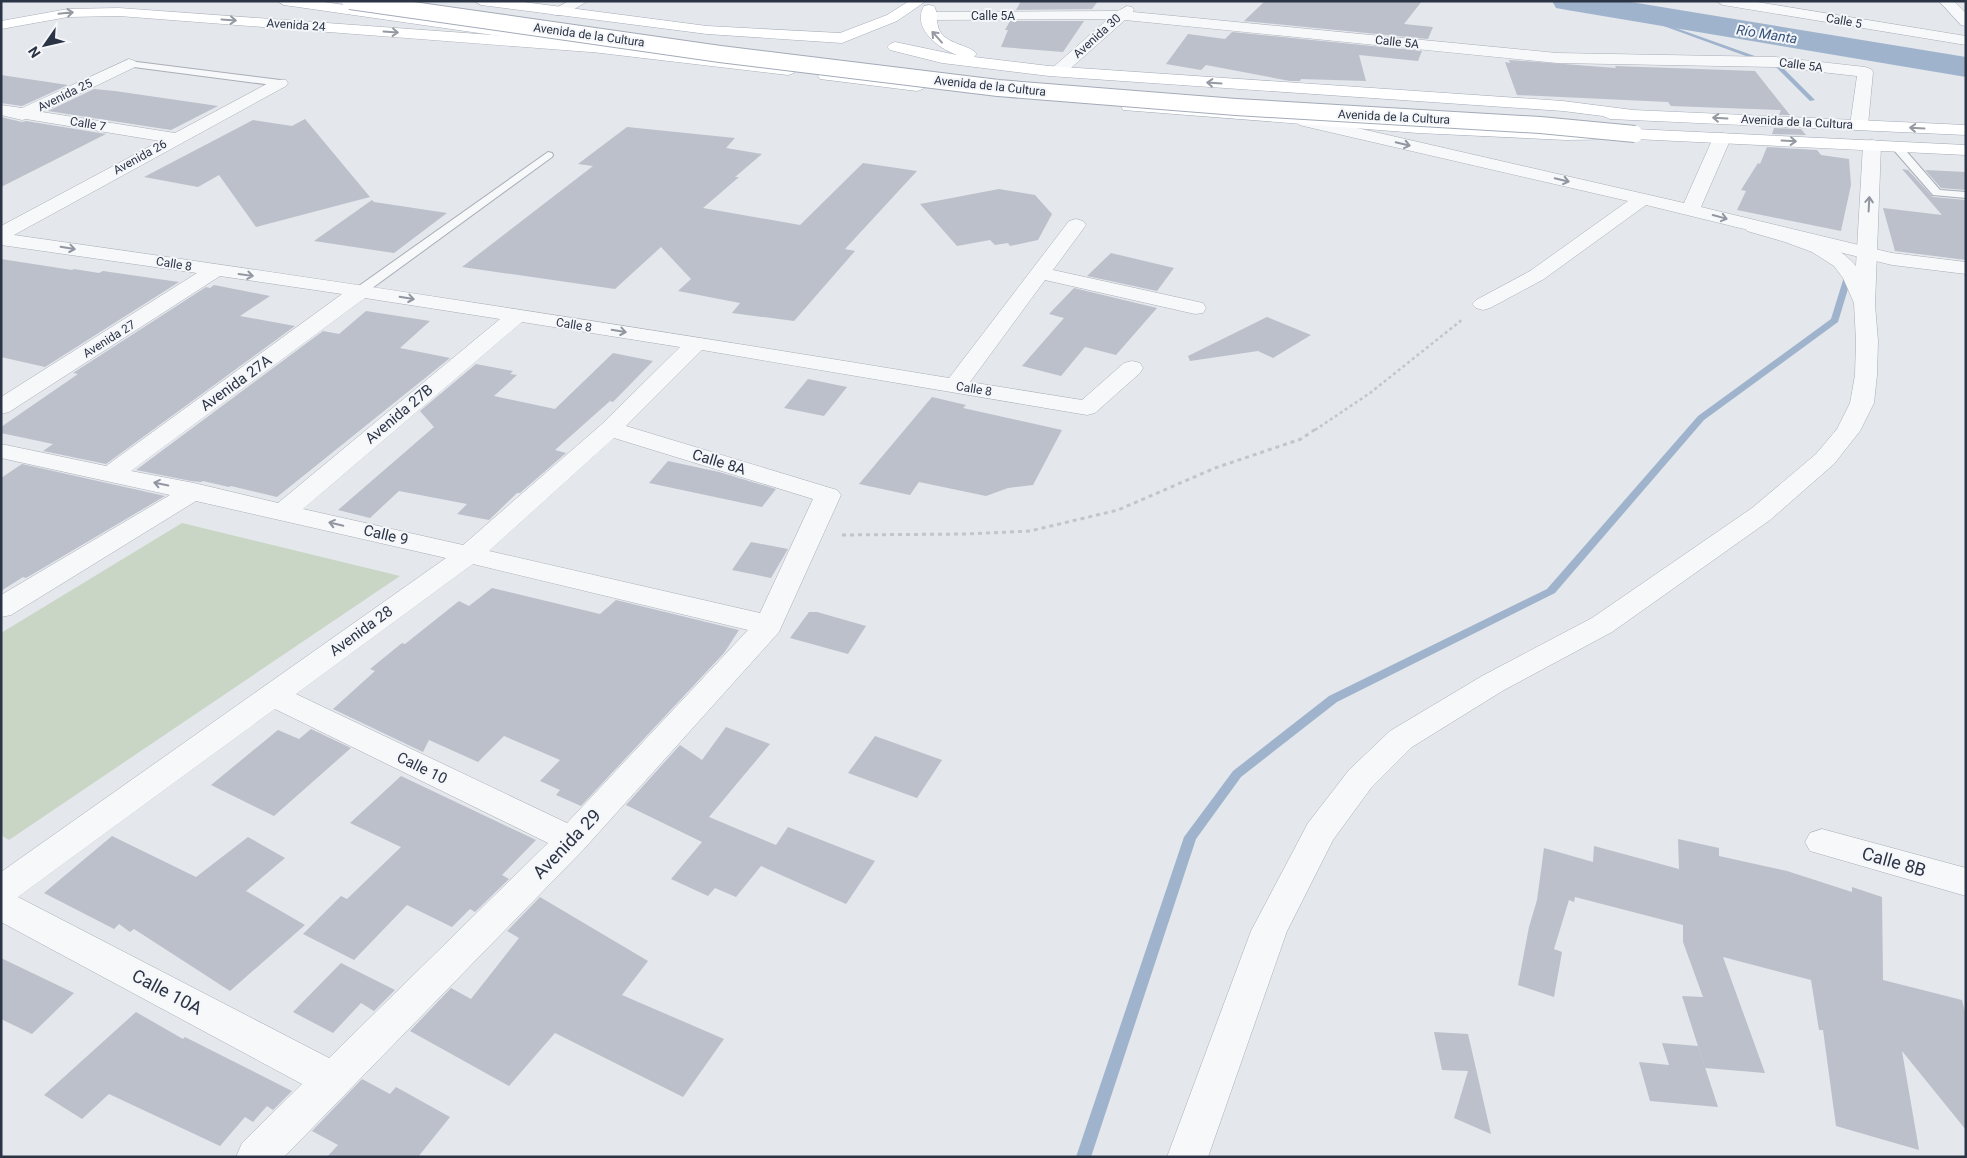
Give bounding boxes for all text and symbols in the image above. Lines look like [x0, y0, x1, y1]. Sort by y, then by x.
one-way arrow [58, 8, 74, 18]
street label: Calle 5A [971, 9, 1015, 23]
street label: Avenida 30 [1070, 11, 1124, 61]
street label: Calle 5 [1825, 11, 1863, 31]
one-way arrow [220, 15, 236, 24]
street label: Avenida 24 [266, 16, 326, 34]
north arrow [20, 20, 70, 70]
street label: Avenida de la Cultura [532, 20, 646, 50]
water label: Río Manta [1735, 21, 1799, 47]
one-way arrow [382, 27, 398, 36]
one-way arrow [932, 30, 943, 43]
street label: Calle 5A [1374, 33, 1420, 51]
text: N [25, 44, 44, 61]
street label: Calle 5A [1778, 55, 1824, 75]
street label: Avenida de la Cultura [933, 73, 1047, 99]
street label: Avenida 25 [35, 76, 95, 114]
one-way arrow [1206, 79, 1222, 88]
street label: Avenida de la Cultura [1338, 107, 1450, 127]
street label: Avenida de la Cultura [1741, 112, 1853, 132]
street label: Calle 7 [69, 114, 107, 134]
one-way arrow [1712, 114, 1728, 123]
one-way arrow [1909, 123, 1925, 132]
street label: Avenida 26 [111, 136, 169, 177]
one-way arrow [1780, 136, 1796, 145]
one-way arrow [1395, 140, 1411, 149]
one-way arrow [1553, 176, 1569, 185]
one-way arrow [1864, 197, 1873, 213]
one-way arrow [1711, 213, 1727, 223]
one-way arrow [59, 244, 75, 254]
street label: Calle 8 [155, 254, 193, 274]
one-way arrow [238, 270, 254, 280]
one-way arrow [398, 294, 414, 304]
street label: Calle 8 [555, 315, 593, 335]
street label: Avenida 27 [80, 317, 138, 361]
one-way arrow [611, 327, 627, 337]
street label: Avenida 27A [197, 351, 275, 415]
street label: Calle 8 [955, 379, 993, 399]
street label: Avenida 27B [361, 380, 437, 448]
street label: Calle 8A [690, 445, 748, 479]
one-way arrow [153, 479, 169, 489]
one-way arrow [329, 519, 345, 528]
street label: Calle 9 [362, 521, 410, 549]
street label: Avenida 28 [326, 602, 396, 660]
street label: Calle 10 [394, 748, 450, 788]
street label: Avenida 29 [528, 805, 605, 883]
street label: Calle 8B [1860, 842, 1929, 881]
street label: Calle 10A [129, 964, 206, 1019]

